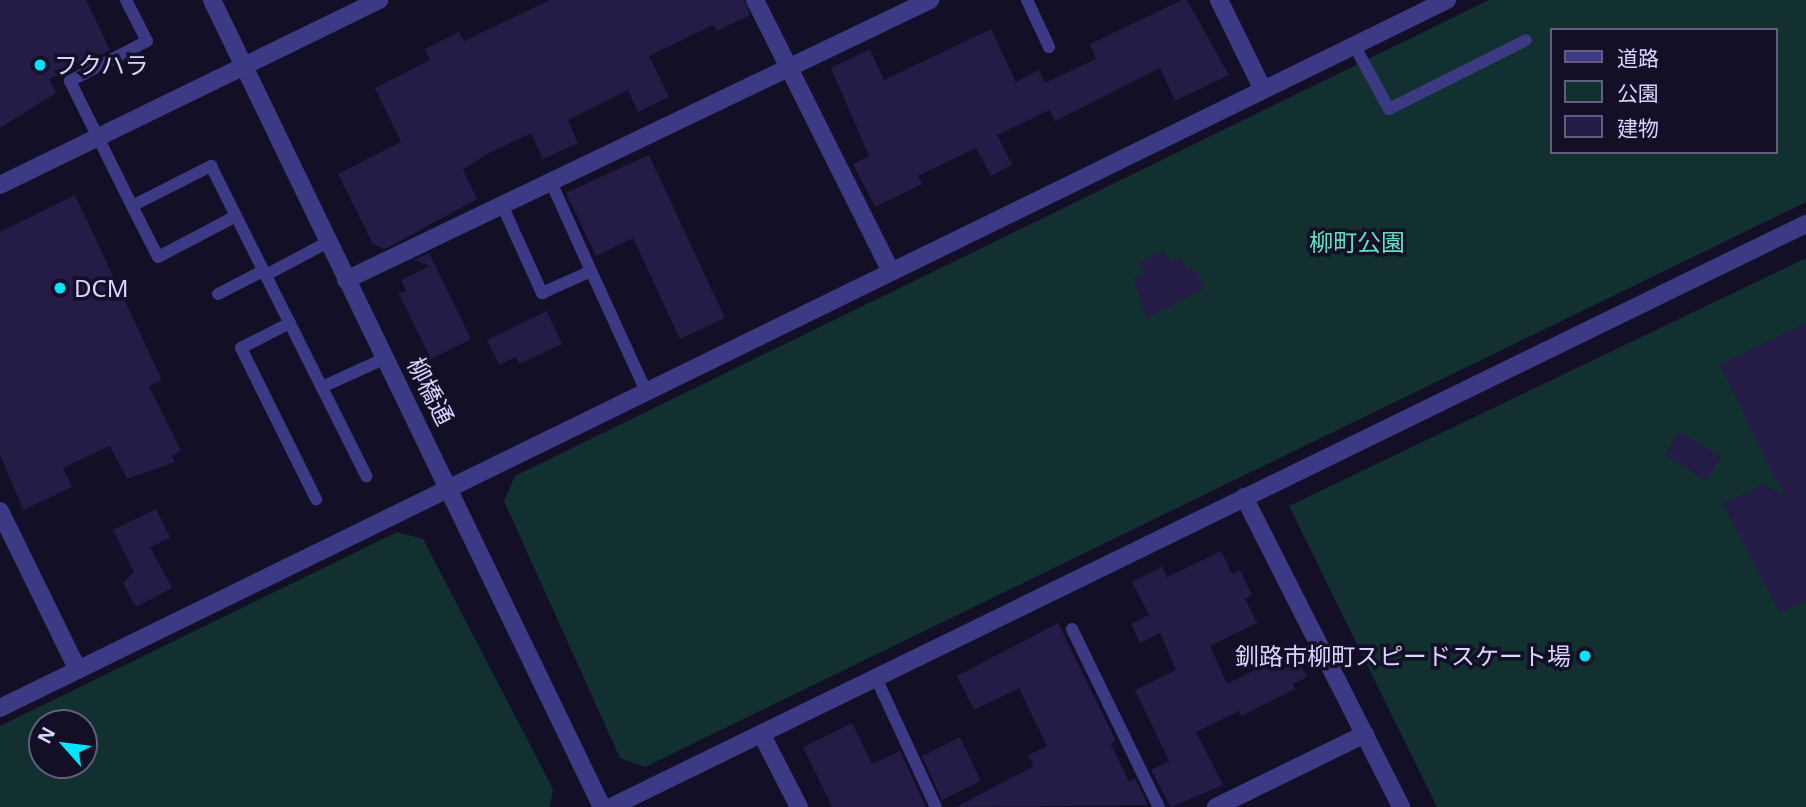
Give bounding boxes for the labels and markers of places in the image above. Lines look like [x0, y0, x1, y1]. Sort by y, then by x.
place label: フクハラ [54, 51, 150, 79]
marker: フクハラ [32, 57, 48, 73]
place label: DCM [74, 274, 128, 302]
marker: DCM [52, 280, 68, 296]
place label: 釧路市柳町スピードスケート場 [1235, 642, 1571, 670]
marker: 釧路市柳町スピードスケート場 [1577, 648, 1593, 664]

